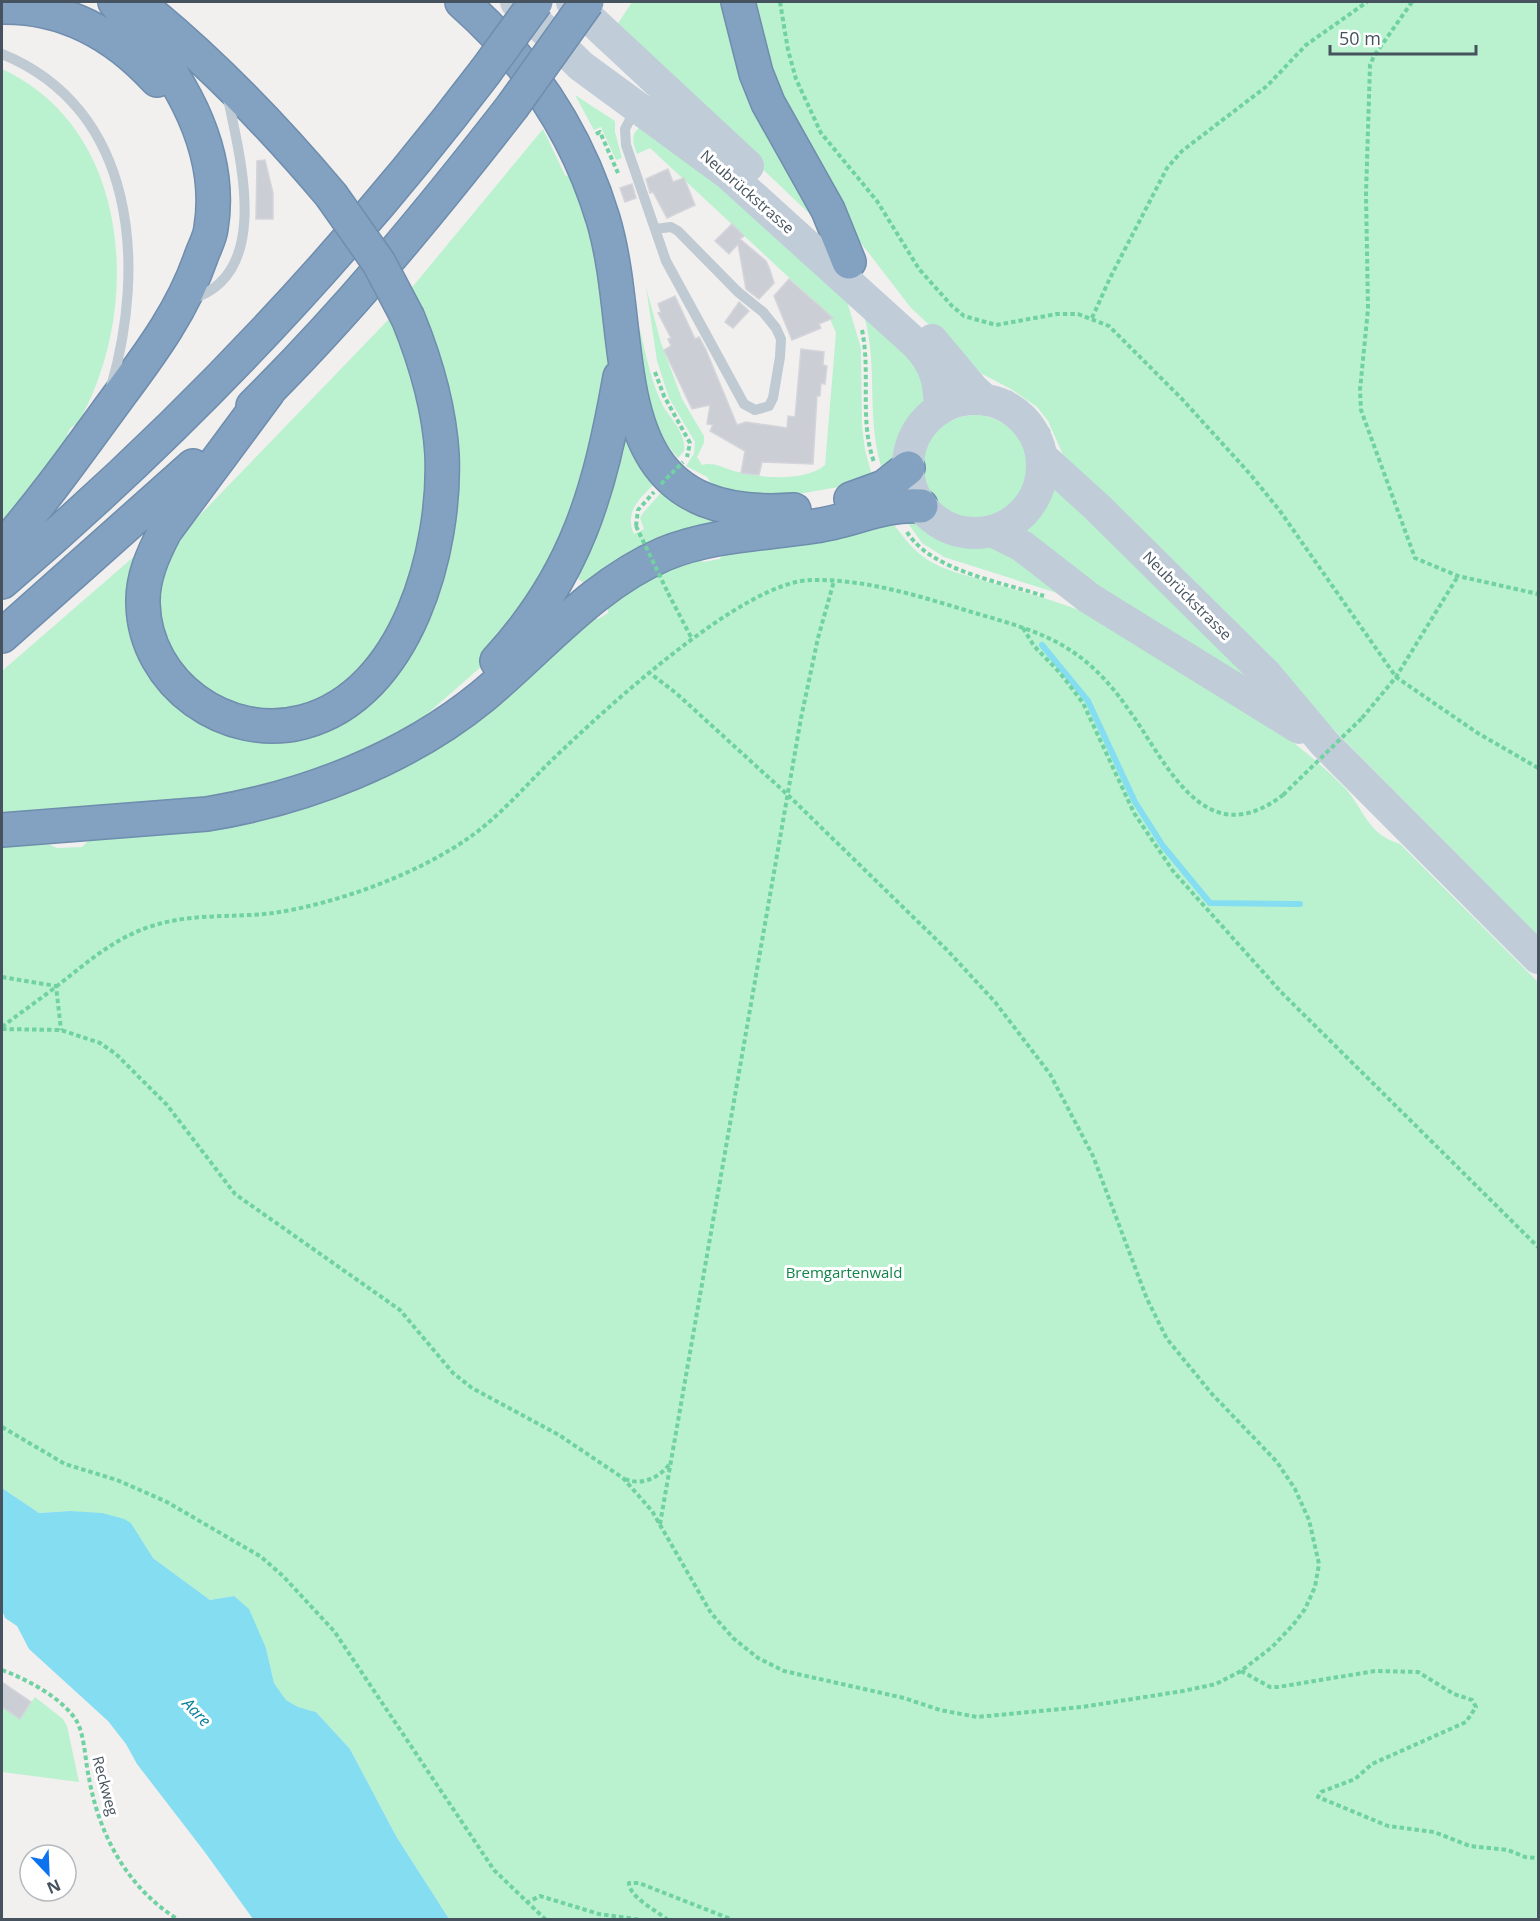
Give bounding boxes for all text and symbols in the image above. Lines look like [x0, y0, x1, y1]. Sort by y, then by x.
scale bar [1330, 18, 1476, 56]
text: 50 m [1339, 26, 1381, 50]
street label: Neubrückstrasse [697, 145, 799, 238]
street label: Neubrückstrasse [1139, 546, 1237, 644]
park label: Bremgartenwald [786, 1262, 902, 1282]
water label: Aare [177, 1692, 216, 1731]
street label: Reckweg [88, 1754, 124, 1818]
north arrow [18, 1843, 78, 1903]
text: N [44, 1874, 64, 1899]

